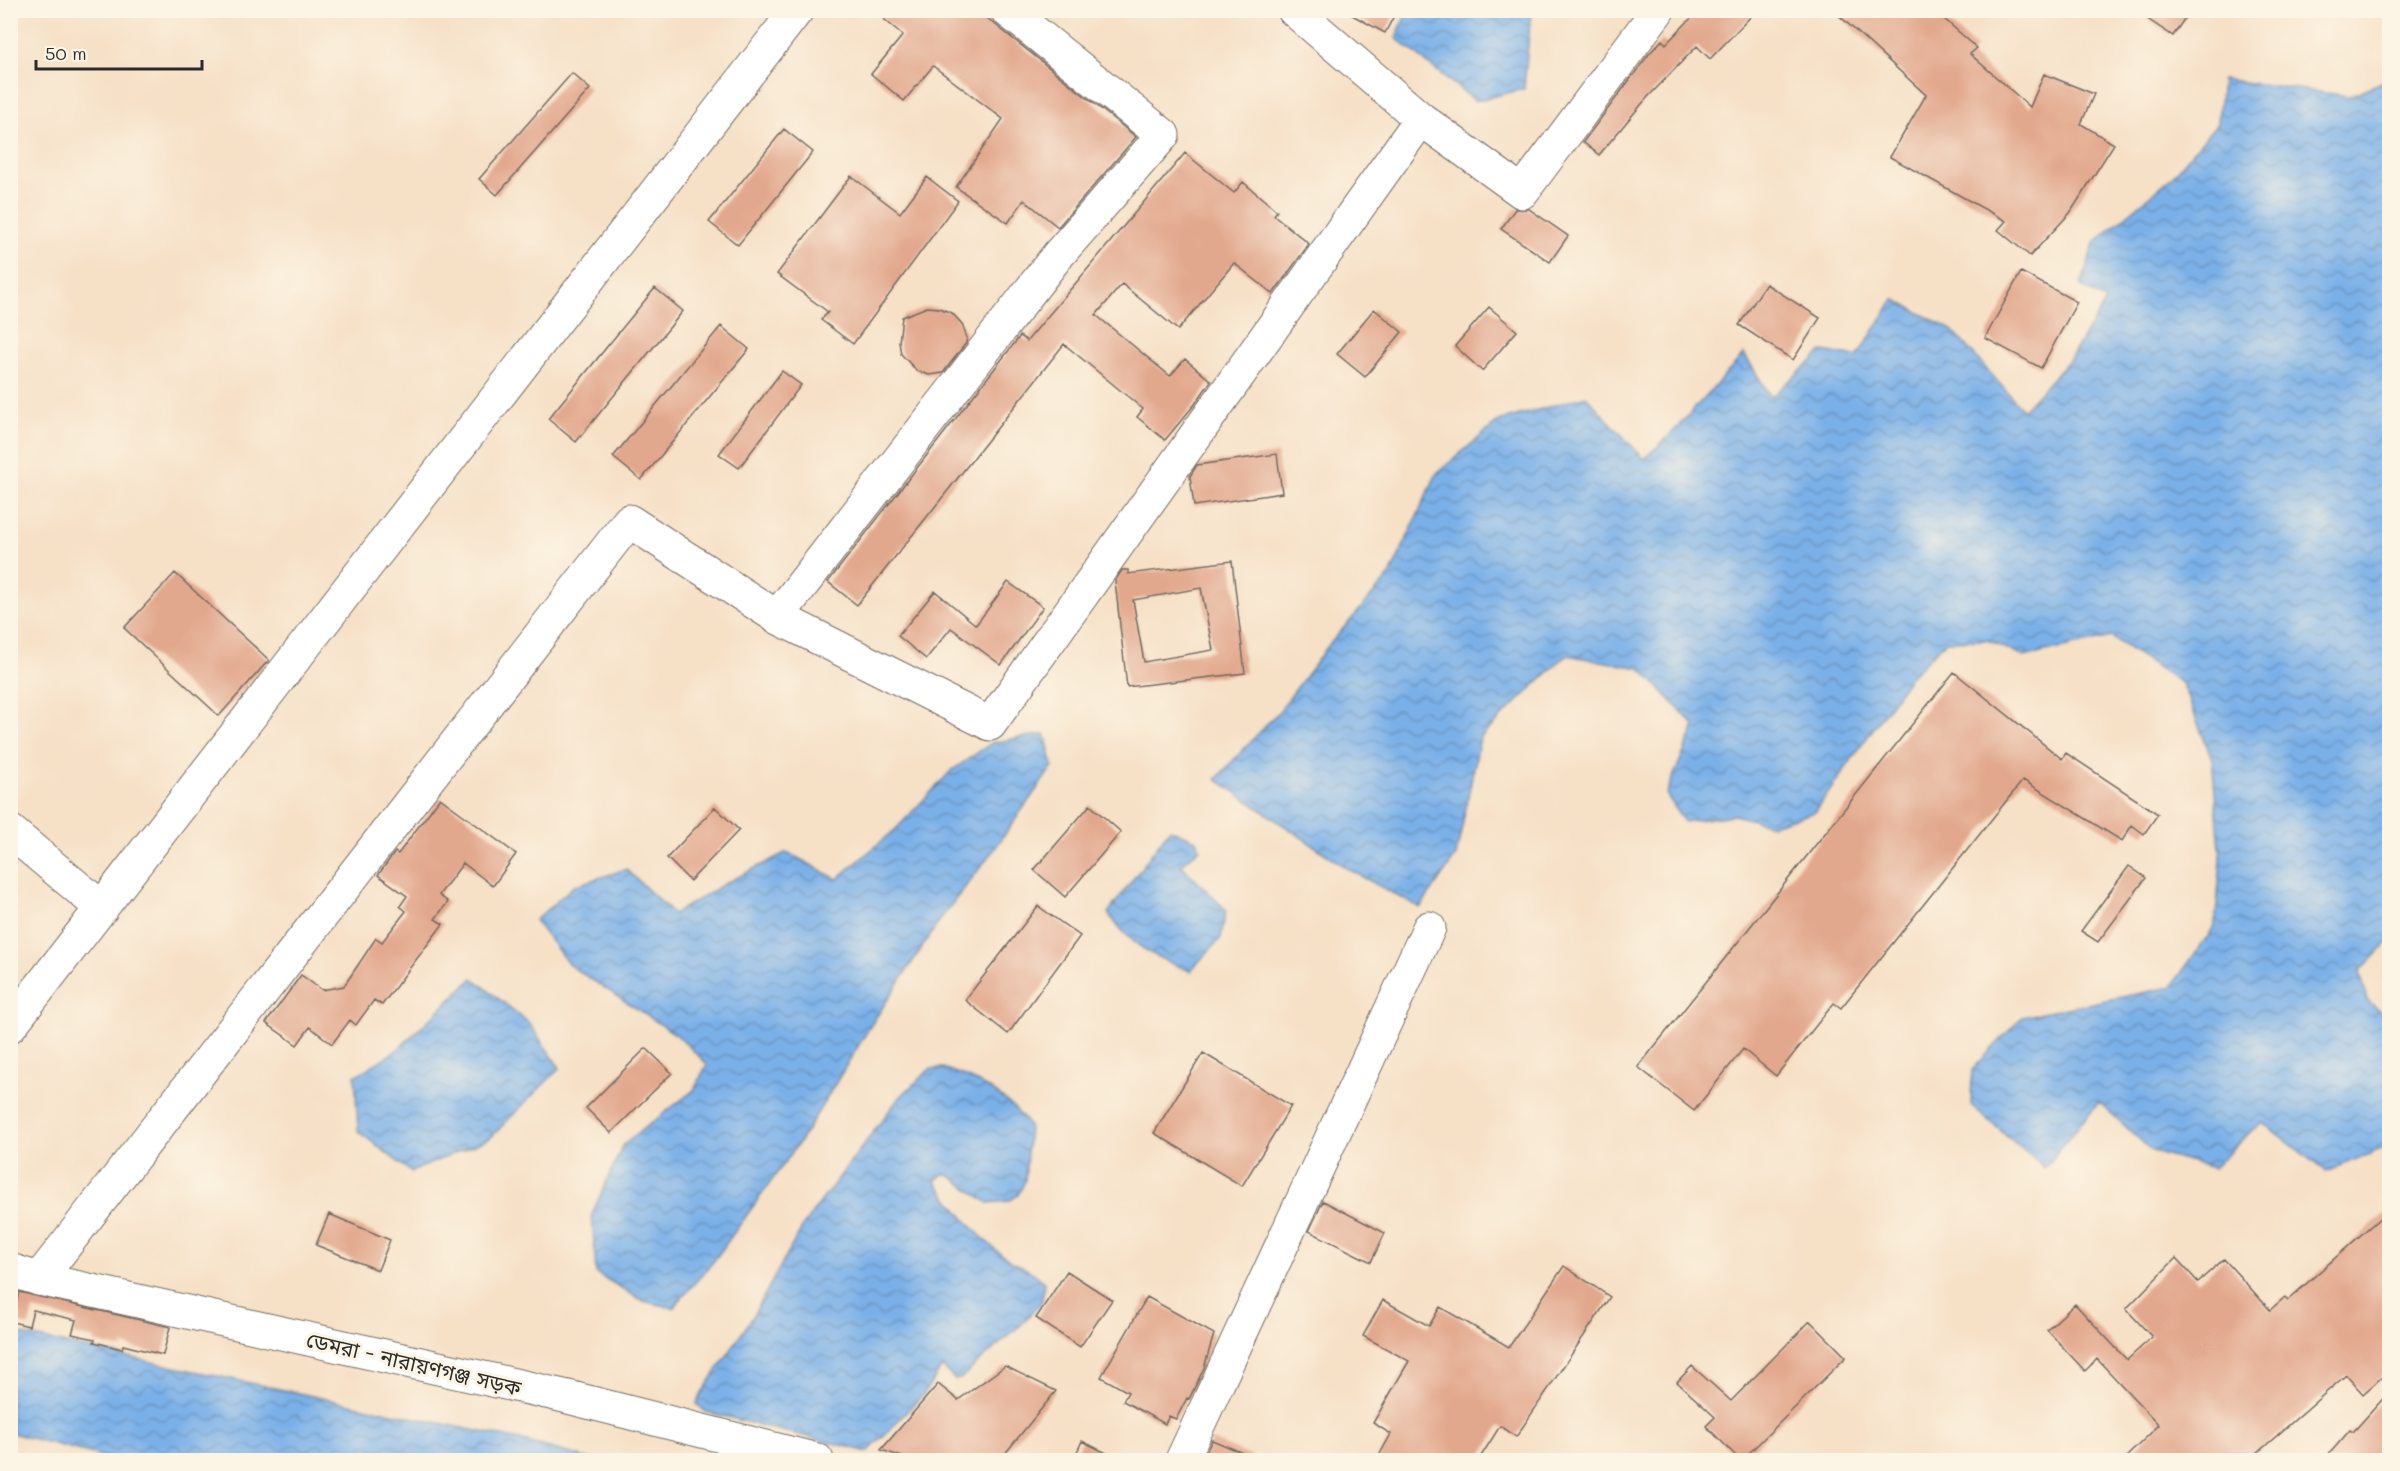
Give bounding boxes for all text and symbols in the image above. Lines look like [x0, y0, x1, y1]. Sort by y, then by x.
scale bar [36, 33, 202, 71]
text: 50 m [45, 41, 87, 65]
street label: ডেমরা - নারায়ণগঞ্জ সড়ক [304, 1325, 525, 1401]

